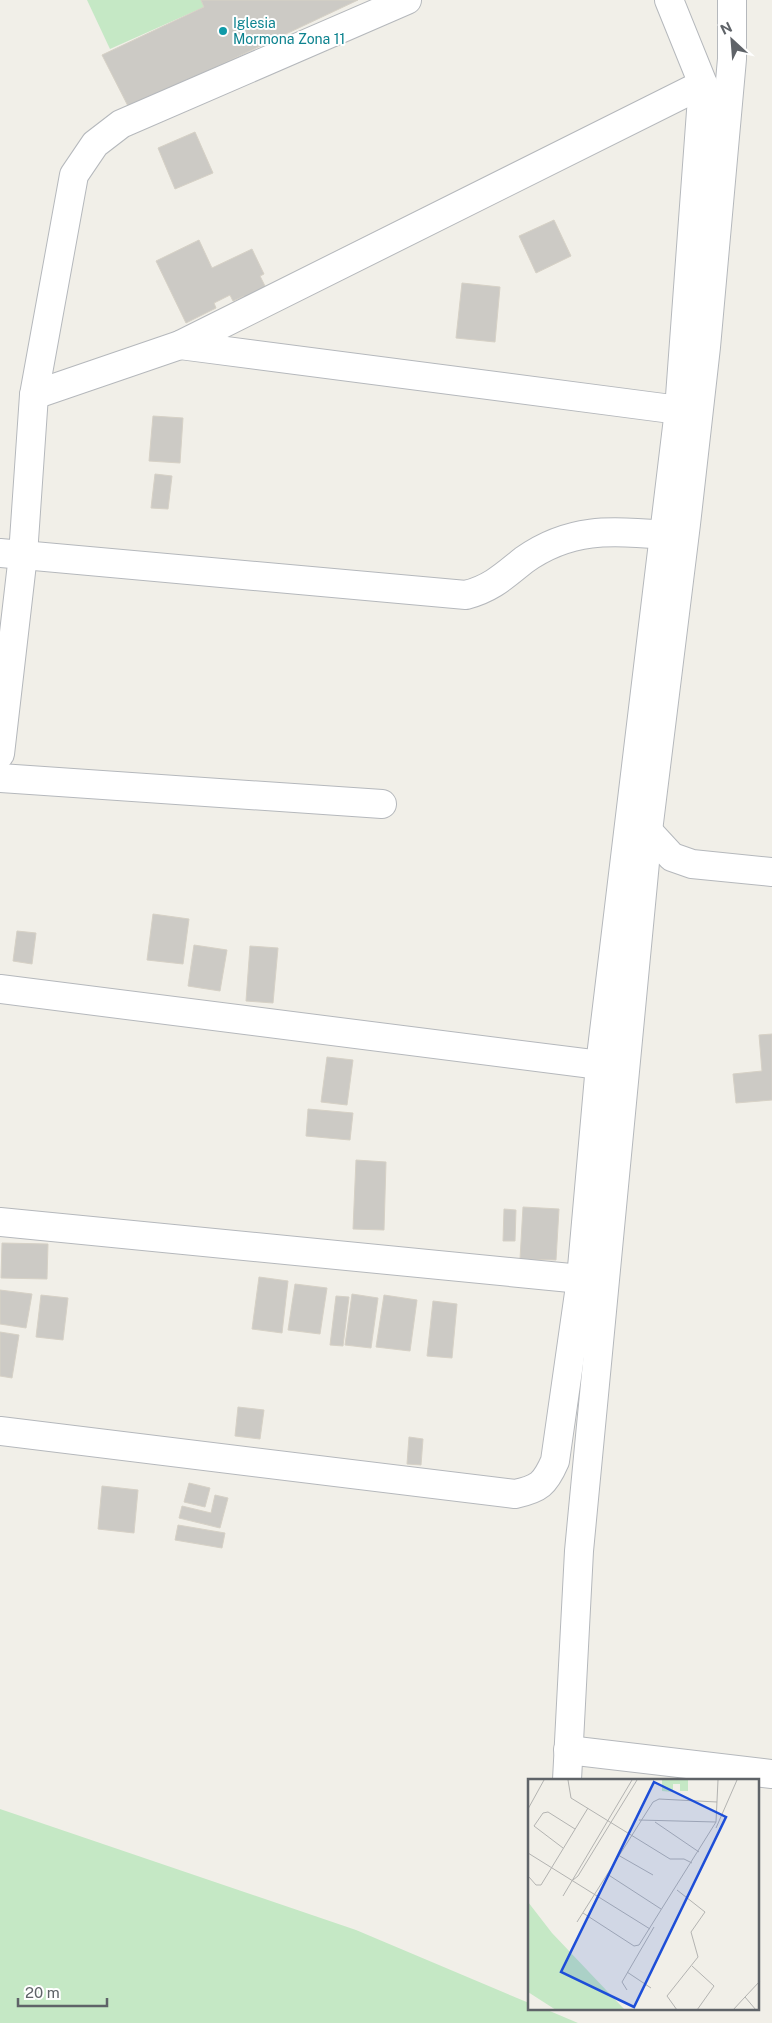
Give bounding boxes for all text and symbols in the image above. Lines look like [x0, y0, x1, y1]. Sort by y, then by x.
place label: Iglesia Mormona Zona 11 [233, 15, 345, 47]
north arrow [707, 15, 757, 65]
text: N [718, 19, 735, 38]
marker: Iglesia Mormona Zona 11 [217, 25, 229, 37]
inset map [528, 1779, 760, 2010]
scale bar [18, 1976, 106, 2008]
text: 20 m [25, 1984, 60, 2001]

